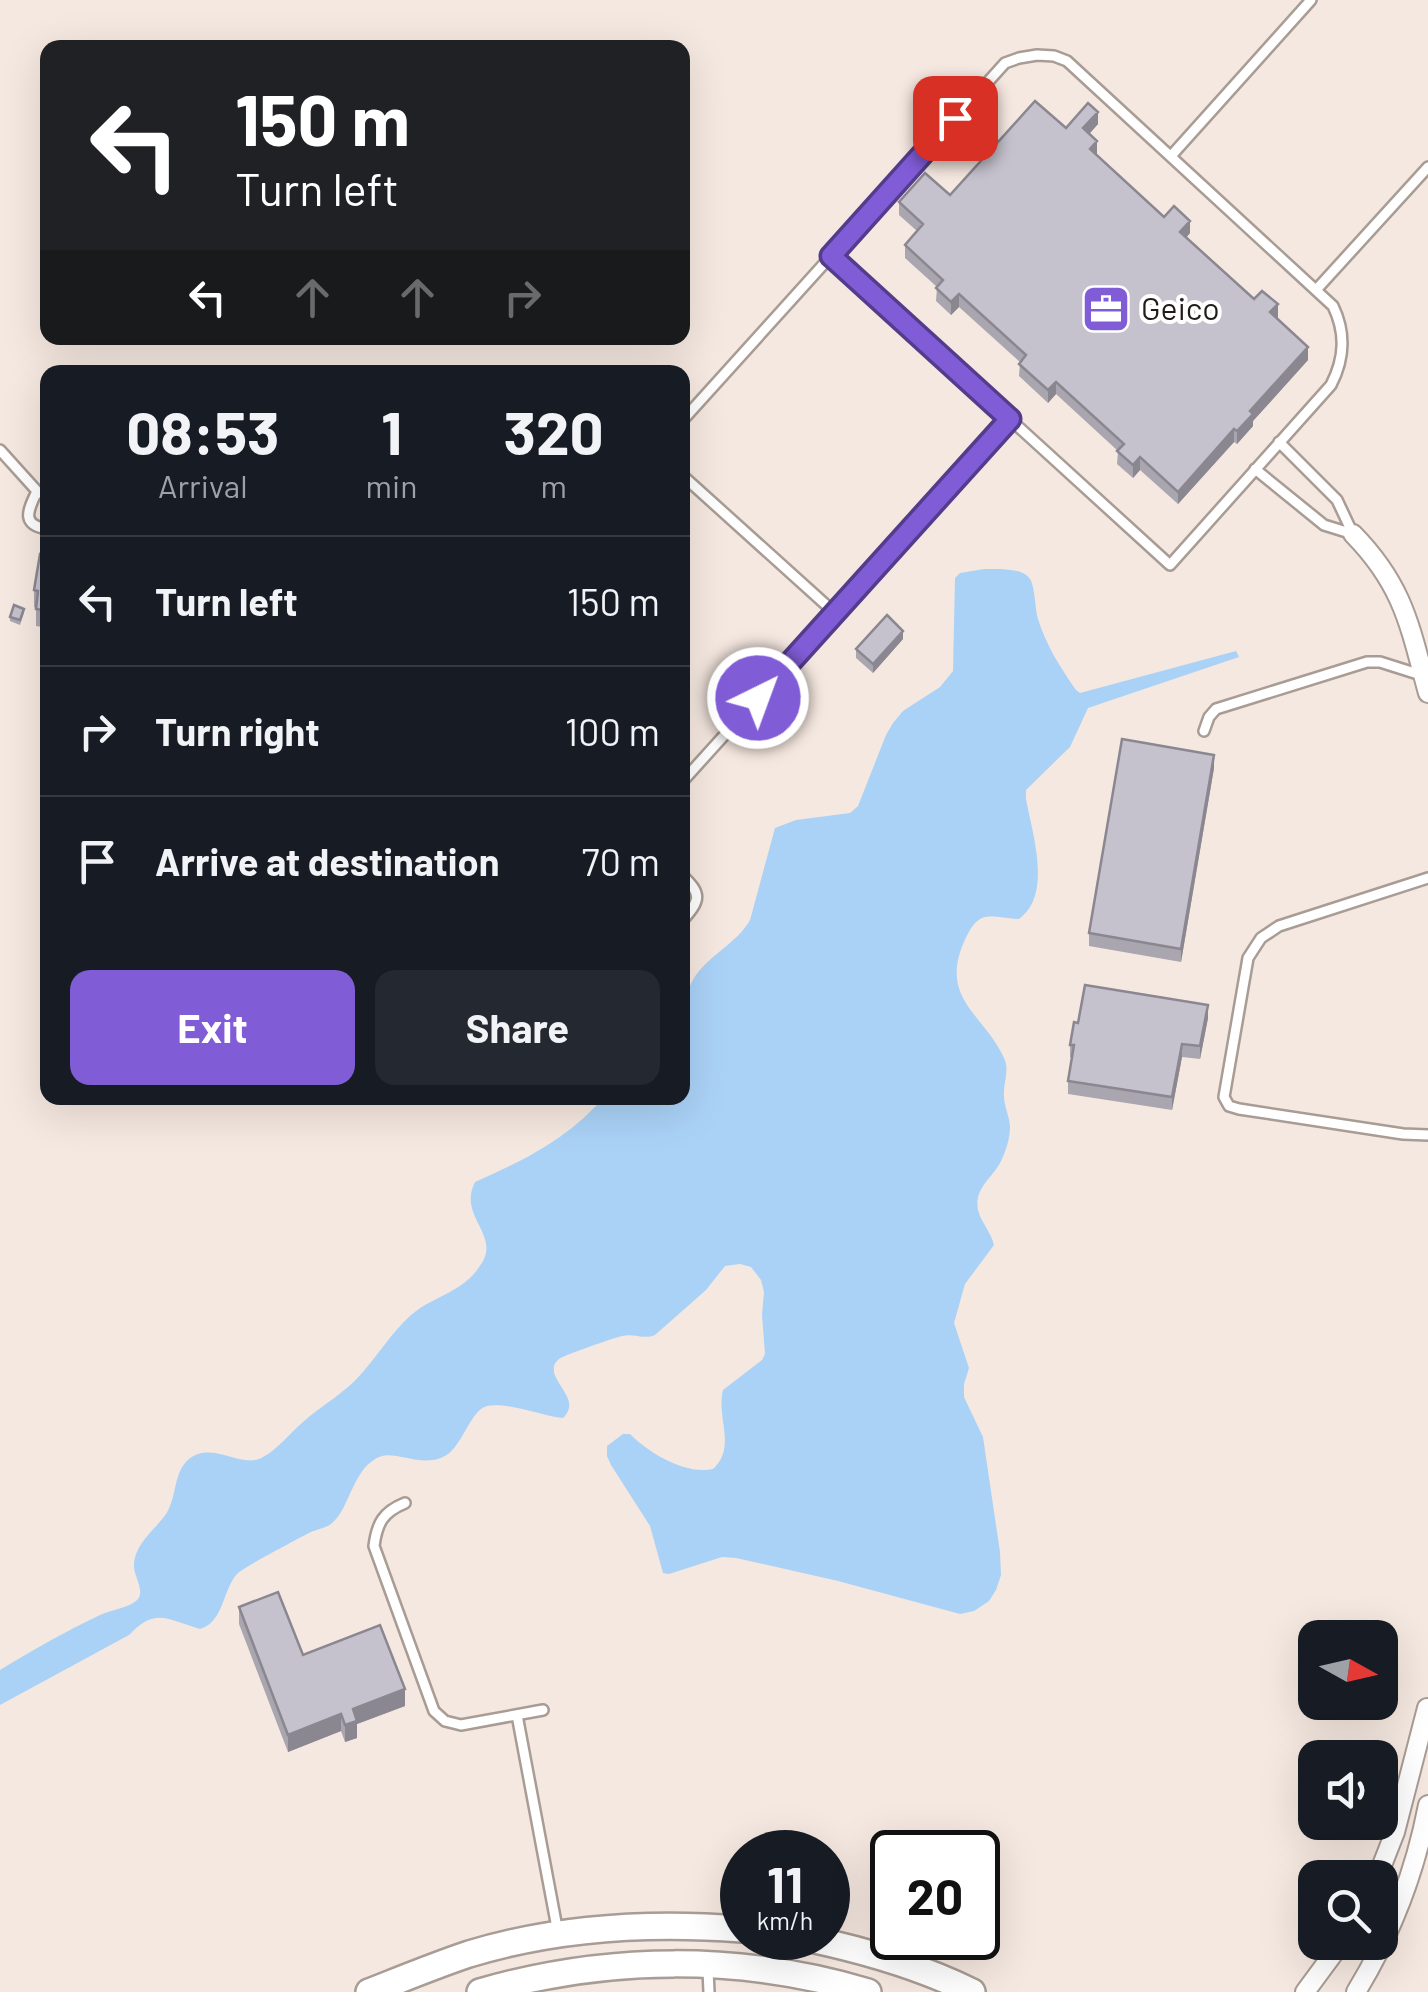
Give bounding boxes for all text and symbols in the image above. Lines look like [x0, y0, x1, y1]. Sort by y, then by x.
text: 150 m [235, 76, 410, 160]
pin [913, 76, 998, 161]
icon: left [70, 80, 200, 210]
icon: arrive [928, 91, 983, 146]
text: Turn left [235, 161, 399, 215]
icon: left [180, 270, 235, 325]
icon: ahead [285, 270, 340, 325]
icon: ahead [390, 270, 445, 325]
icon: right [495, 270, 550, 325]
office icon: Geico [1080, 283, 1132, 335]
place label: Geico [1141, 288, 1220, 326]
text: 08:53 [126, 395, 279, 467]
text: 1 [381, 395, 402, 467]
text: 320 [504, 395, 604, 467]
text: Arrival [158, 466, 248, 504]
text: min [366, 466, 417, 504]
text: m [540, 466, 567, 504]
icon: left [70, 574, 125, 629]
text: Turn left [155, 578, 298, 624]
text: 150 m [567, 578, 660, 624]
position arrow [706, 646, 810, 750]
icon: right [70, 704, 125, 759]
text: Turn right [155, 708, 320, 754]
text: 100 m [565, 708, 660, 754]
icon: arrive [70, 834, 125, 889]
text: Arrive at destination [155, 838, 500, 884]
text: 70 m [582, 838, 660, 884]
button: Exit [70, 970, 355, 1085]
button: Share [375, 970, 660, 1085]
north arrow [1298, 1620, 1398, 1720]
map controls [1298, 1620, 1398, 1960]
button: sound [1298, 1740, 1398, 1840]
speed limit sign: 20 [870, 1830, 1000, 1960]
text: 11 [767, 1853, 803, 1913]
button: search [1298, 1860, 1398, 1960]
text: km/h [757, 1905, 813, 1935]

